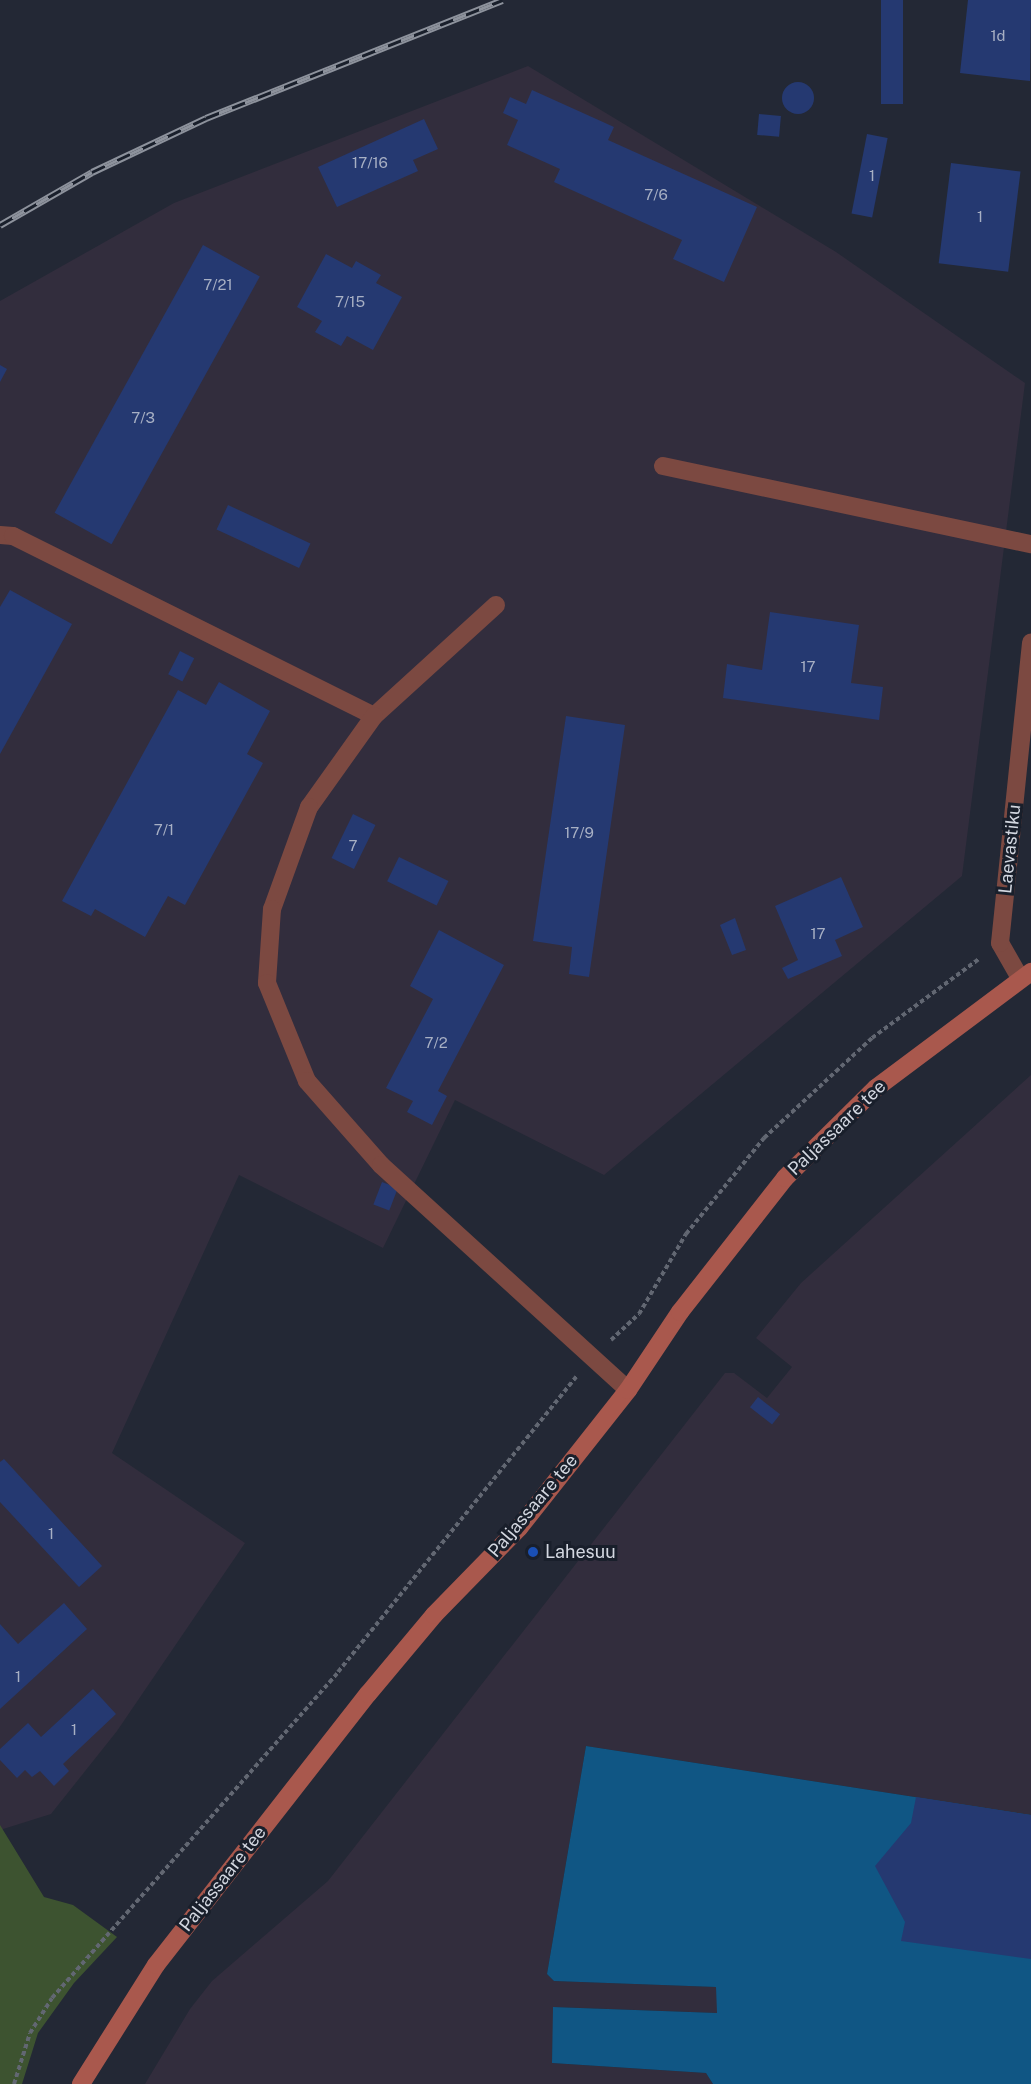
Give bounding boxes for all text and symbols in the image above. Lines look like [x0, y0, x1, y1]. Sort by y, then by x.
house number: 1d [990, 27, 1006, 45]
house number: 17/16 [352, 154, 388, 172]
house number: 1 [869, 167, 875, 185]
house number: 7/6 [644, 186, 668, 204]
house number: 1 [977, 208, 983, 226]
house number: 7/21 [203, 276, 233, 294]
house number: 7/15 [335, 293, 365, 311]
house number: 7/3 [131, 409, 155, 427]
house number: 17 [800, 658, 816, 676]
street label: Laevastiku [995, 803, 1025, 895]
house number: 7/1 [154, 821, 174, 839]
house number: 17/9 [564, 824, 594, 842]
house number: 7 [348, 837, 358, 855]
house number: 17 [810, 925, 826, 943]
house number: 7/2 [424, 1034, 448, 1052]
street label: Paljassaare tee [783, 1076, 891, 1180]
street label: Paljassaare tee [484, 1450, 582, 1562]
house number: 1 [48, 1525, 54, 1543]
place label: Lahesuu [545, 1541, 616, 1563]
marker: Lahesuu [526, 1545, 540, 1559]
house number: 1 [15, 1668, 21, 1686]
house number: 1 [71, 1721, 77, 1739]
street label: Paljassaare tee [175, 1822, 271, 1936]

